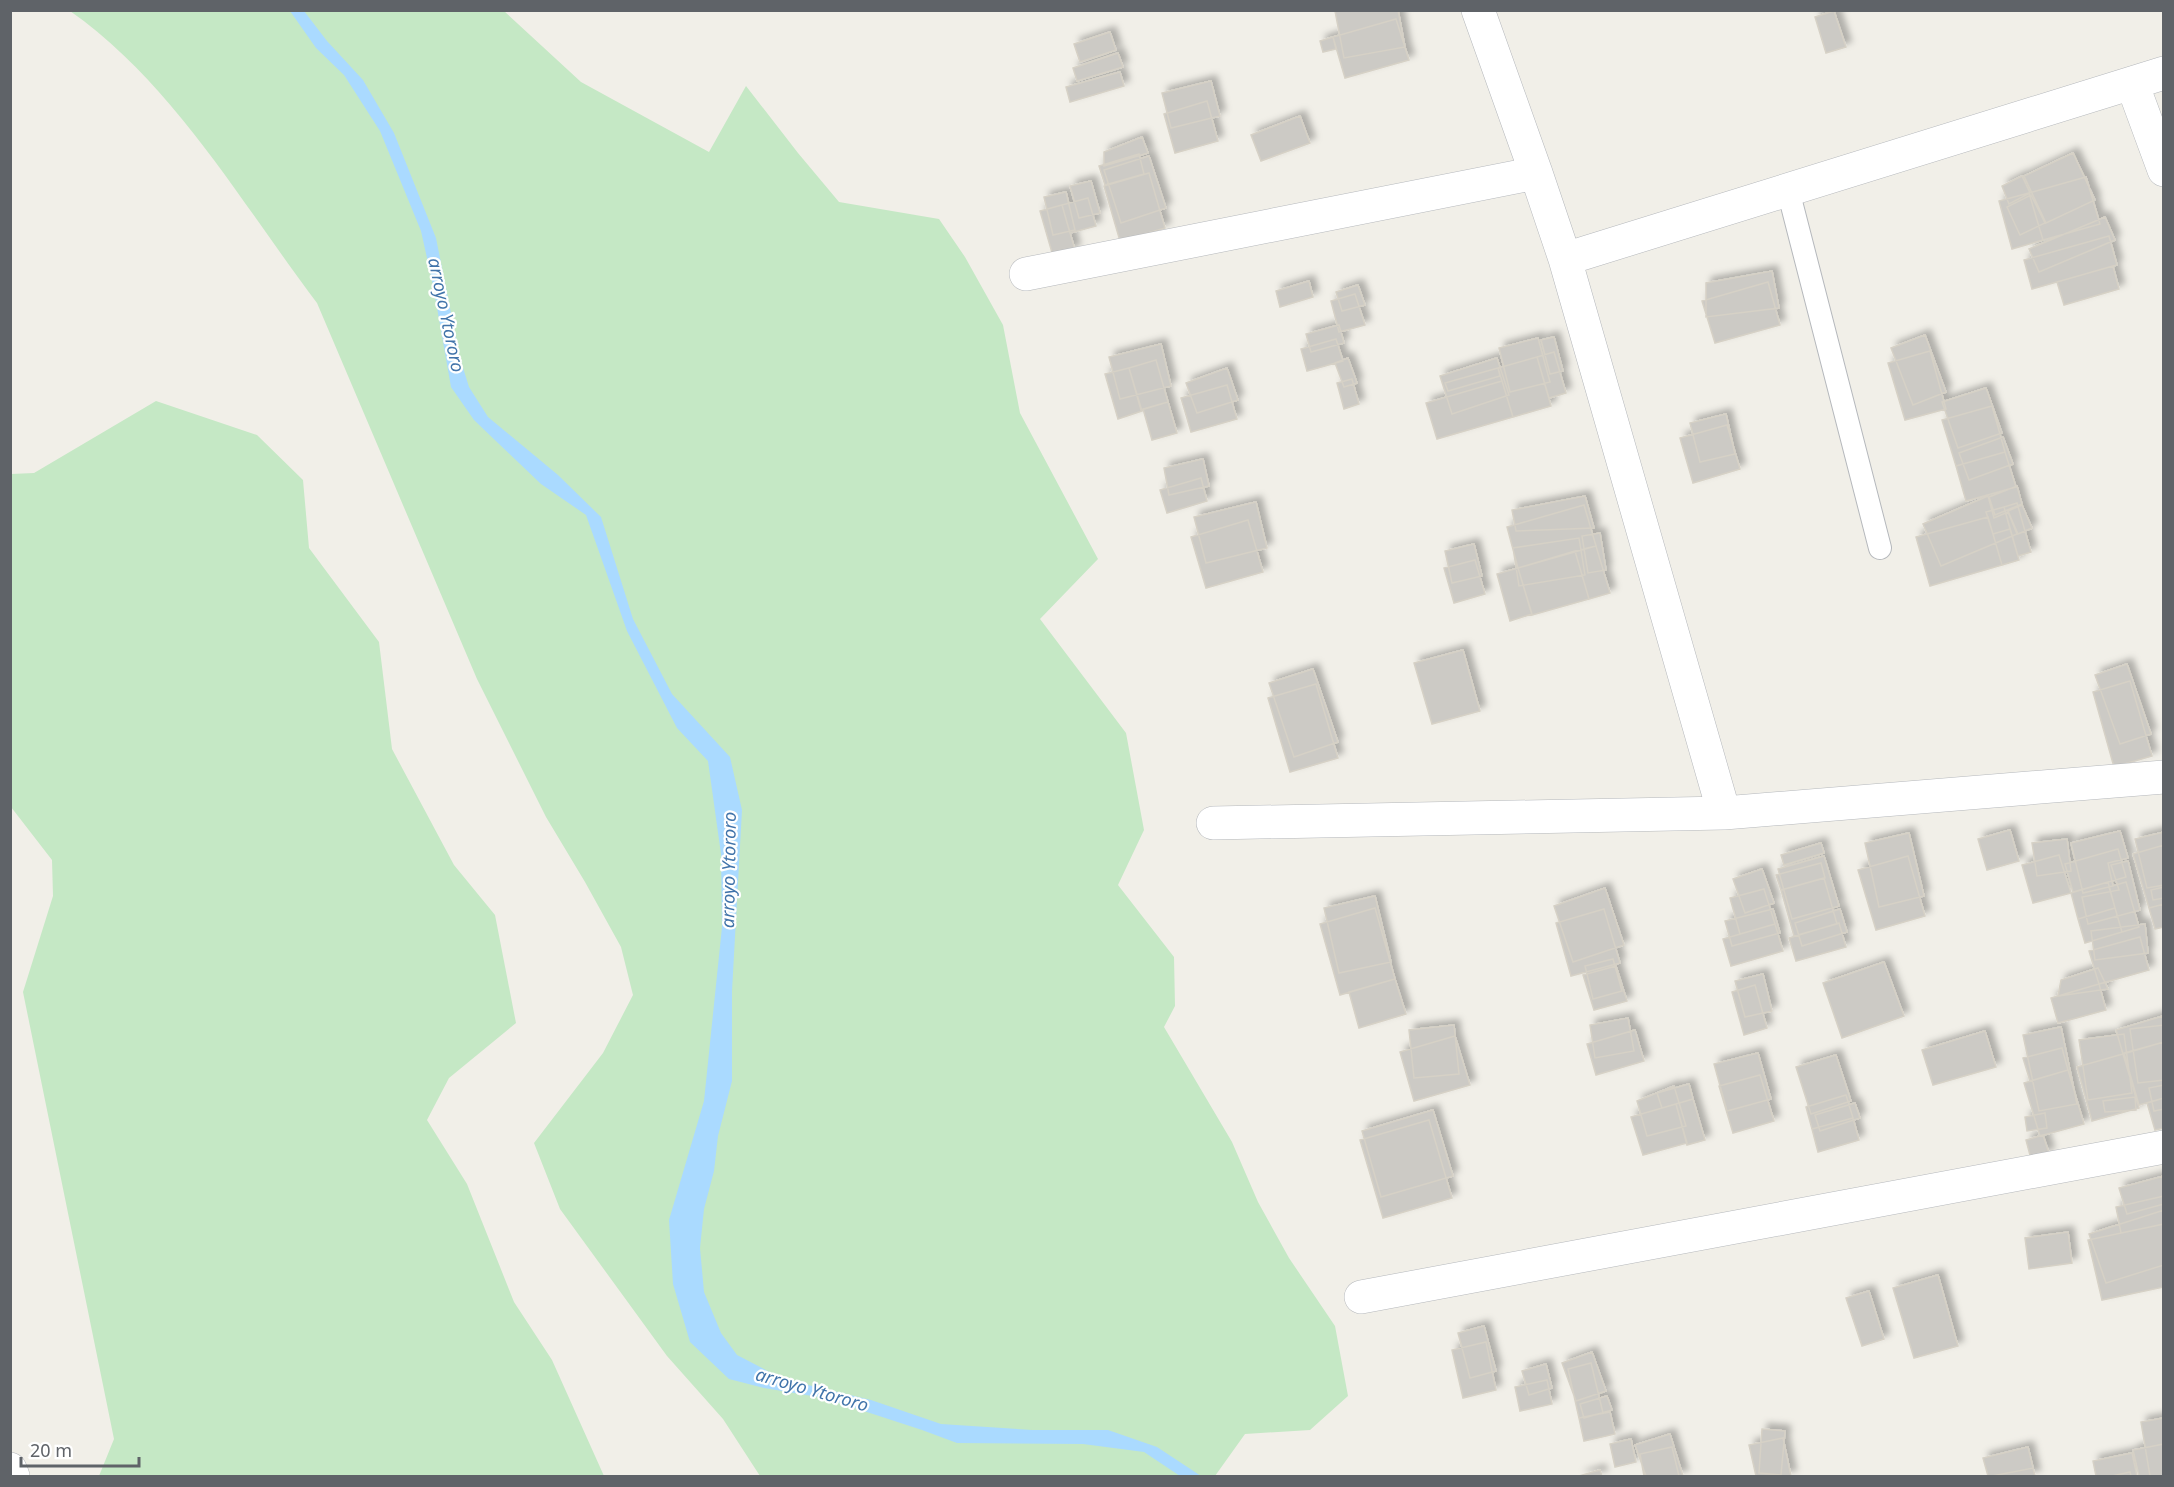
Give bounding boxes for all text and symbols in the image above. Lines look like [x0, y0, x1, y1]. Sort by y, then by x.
water label: arroyo Ytororo [423, 255, 471, 374]
water label: arroyo Ytororo [715, 812, 741, 928]
water label: arroyo Ytororo [753, 1361, 872, 1417]
scale bar [21, 1430, 140, 1468]
text: 20 m [30, 1438, 72, 1462]

